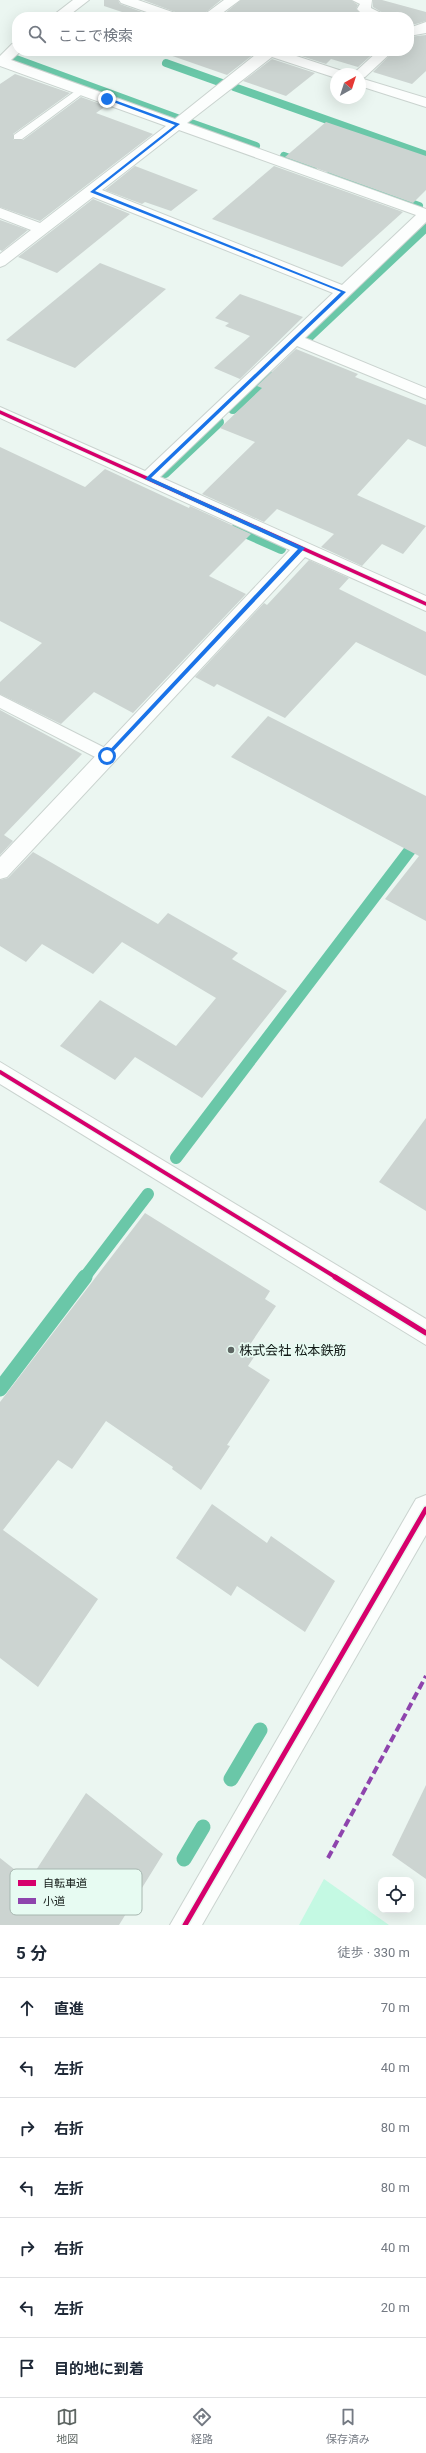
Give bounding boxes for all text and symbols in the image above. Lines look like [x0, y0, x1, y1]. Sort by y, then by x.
search box [12, 12, 414, 56]
icon: search [26, 23, 48, 45]
text: ここで検索 [58, 27, 133, 45]
north arrow [330, 68, 366, 104]
route end [98, 90, 116, 108]
route start [98, 747, 116, 765]
place label: 株式会社 松本鉄筋 [239, 1343, 346, 1358]
marker: 株式会社 松本鉄筋 [226, 1345, 236, 1355]
legend [10, 1869, 142, 1915]
text: 自転車道 [43, 1877, 87, 1890]
map controls [378, 1877, 414, 1913]
button: locate [378, 1877, 414, 1913]
text: 小道 [43, 1895, 65, 1908]
text: 5 分 [16, 1943, 47, 1963]
text: 徒歩 · 330 m [338, 1945, 410, 1960]
icon: ahead [16, 1997, 38, 2019]
text: 直進 [54, 2000, 84, 2018]
text: 70 m [381, 2000, 410, 2015]
icon: left [16, 2057, 38, 2079]
text: 左折 [54, 2060, 84, 2078]
text: 40 m [381, 2060, 410, 2075]
icon: right [16, 2117, 38, 2139]
text: 右折 [54, 2120, 84, 2138]
text: 80 m [381, 2120, 410, 2135]
icon: left [16, 2177, 38, 2199]
text: 左折 [54, 2180, 84, 2198]
text: 80 m [381, 2180, 410, 2195]
icon: right [16, 2237, 38, 2259]
text: 右折 [54, 2240, 84, 2258]
text: 40 m [381, 2240, 410, 2255]
icon: left [16, 2297, 38, 2319]
text: 左折 [54, 2300, 84, 2318]
text: 20 m [381, 2300, 410, 2315]
icon: arrive [16, 2357, 38, 2379]
text: 目的地に到着 [54, 2360, 144, 2378]
tab: 地図 [56, 2406, 78, 2446]
tab: 経路 [191, 2406, 213, 2446]
tab: 保存済み [326, 2406, 370, 2446]

